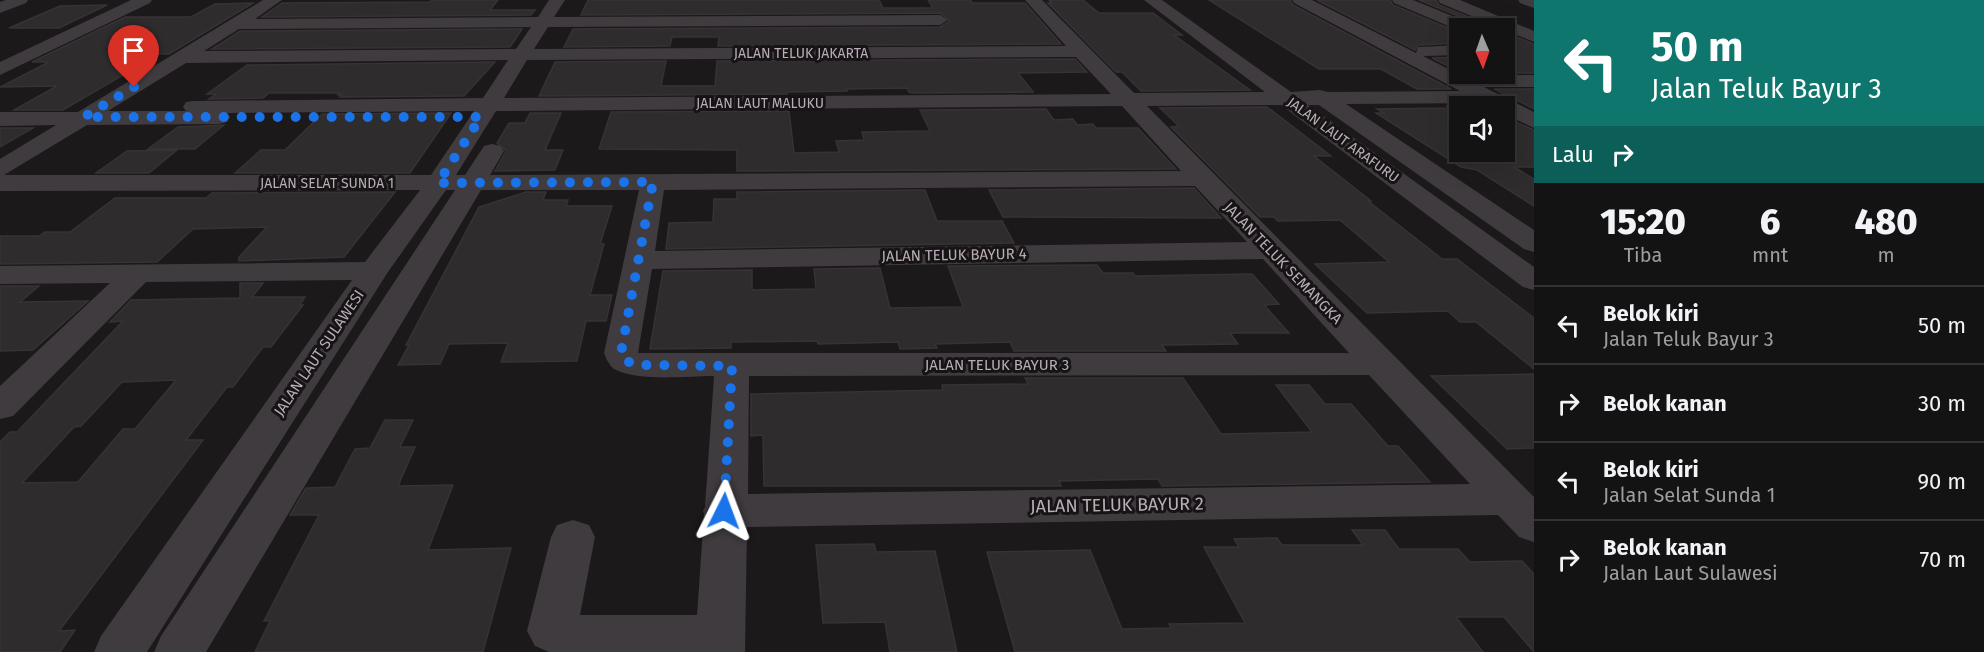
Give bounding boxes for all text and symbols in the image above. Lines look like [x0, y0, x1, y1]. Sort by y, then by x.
north arrow [1449, 18, 1515, 84]
map controls [1449, 18, 1515, 162]
text: 50 m [1651, 22, 1744, 72]
icon: left [1552, 24, 1630, 102]
pin [108, 25, 159, 87]
icon: arrive [117, 34, 150, 67]
street label: JALAN TELUK JAKARTA [734, 45, 868, 62]
text: Jalan Teluk Bayur 3 [1651, 73, 1882, 105]
street label: JALAN LAUT ARAFURU [1284, 94, 1402, 186]
street label: JALAN LAUT MALUKU [696, 95, 824, 112]
button: sound [1449, 96, 1515, 162]
icon: right [1606, 138, 1639, 171]
text: Lalu [1552, 141, 1594, 168]
street label: JALAN SELAT SUNDA 1 [260, 175, 394, 192]
street label: JALAN TELUK SEMANGKA [1220, 198, 1346, 328]
text: 15:20 [1600, 200, 1686, 244]
text: 6 [1760, 200, 1780, 244]
text: 480 [1854, 200, 1918, 244]
text: Tiba [1624, 243, 1662, 267]
text: mnt [1752, 243, 1788, 267]
text: m [1877, 243, 1895, 267]
street label: JALAN TELUK BAYUR 4 [881, 245, 1027, 265]
street label: JALAN LAUT SULAWESI [270, 287, 368, 419]
text: Belok kiri [1603, 300, 1699, 327]
icon: left [1552, 309, 1585, 342]
text: 50 m [1918, 312, 1966, 339]
text: Jalan Teluk Bayur 3 [1603, 327, 1774, 351]
street label: JALAN TELUK BAYUR 3 [925, 356, 1069, 374]
icon: right [1552, 387, 1585, 420]
text: Belok kanan [1603, 390, 1727, 417]
text: 30 m [1918, 390, 1966, 417]
text: Belok kiri [1603, 456, 1699, 483]
icon: left [1552, 465, 1585, 498]
text: 90 m [1917, 468, 1966, 495]
position arrow [692, 479, 756, 543]
text: Jalan Selat Sunda 1 [1603, 483, 1775, 507]
street label: JALAN TELUK BAYUR 2 [1030, 492, 1204, 518]
text: Belok kanan [1603, 534, 1727, 561]
icon: right [1552, 543, 1585, 576]
text: 70 m [1920, 546, 1966, 573]
text: Jalan Laut Sulawesi [1603, 561, 1778, 585]

